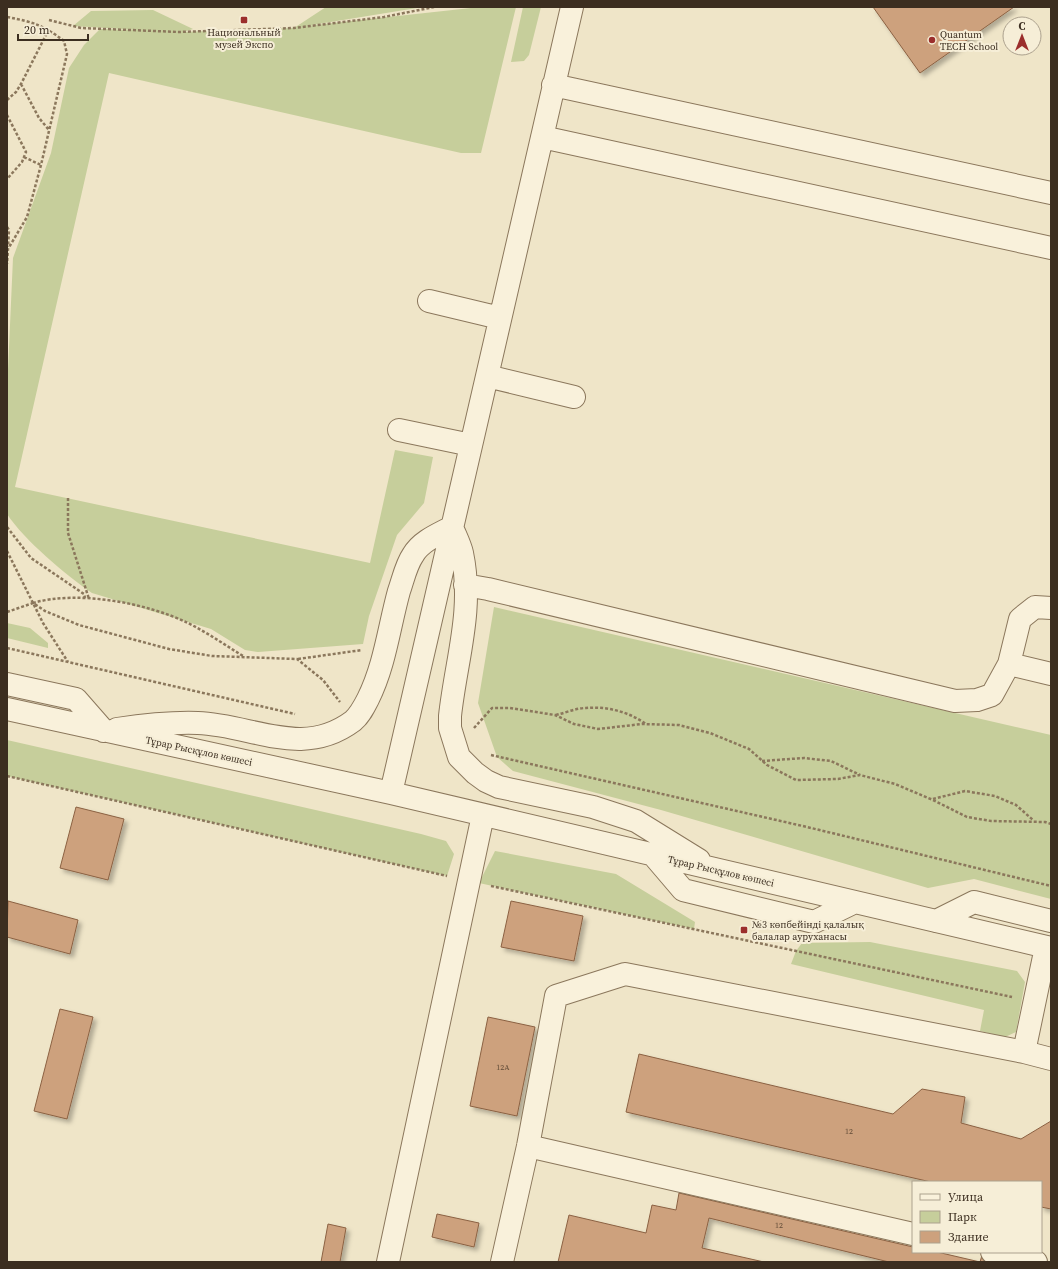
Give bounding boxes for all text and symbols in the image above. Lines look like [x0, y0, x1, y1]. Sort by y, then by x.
marker: Национальный музей Экспо [239, 15, 249, 25]
scale bar [18, 16, 88, 42]
north arrow [1002, 16, 1042, 56]
text: С [1019, 19, 1026, 34]
text: 20 m [24, 22, 50, 38]
place label: Национальный музей Экспо [207, 26, 281, 51]
place label: Quantum TECH School [940, 28, 998, 53]
marker: Quantum TECH School [927, 35, 937, 45]
street label: Тұрар Рысқұлов көшесі [144, 733, 254, 769]
street label: Тұрар Рысқұлов көшесі [666, 852, 776, 890]
place label: №3 көпбейінді қалалық балалар ауруханасы [752, 918, 864, 943]
marker: №3 көпбейінді қалалық балалар ауруханасы [739, 925, 749, 935]
house number: 12А [496, 1062, 510, 1073]
house number: 12 [845, 1126, 853, 1137]
legend [912, 1181, 1042, 1253]
text: Улица [948, 1189, 984, 1205]
text: Парк [948, 1209, 977, 1225]
house number: 12 [775, 1220, 783, 1231]
text: Здание [948, 1229, 989, 1245]

